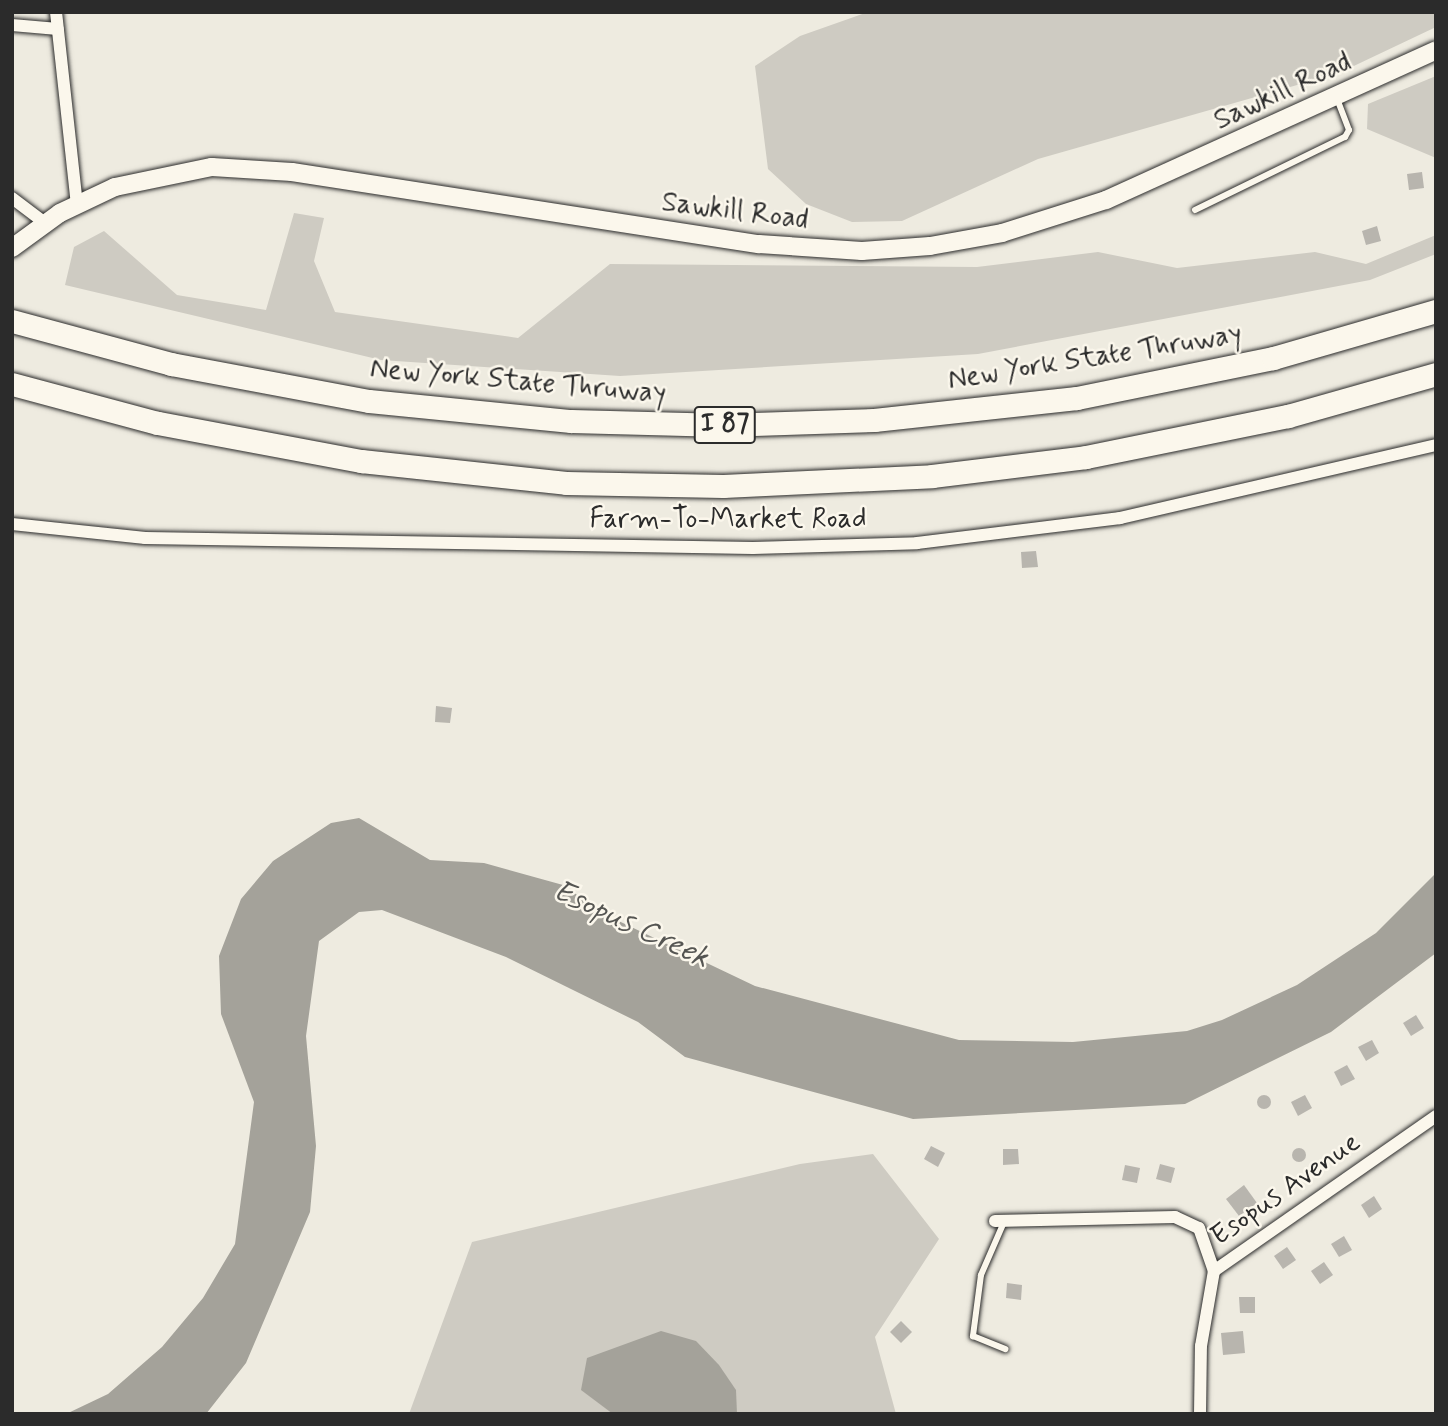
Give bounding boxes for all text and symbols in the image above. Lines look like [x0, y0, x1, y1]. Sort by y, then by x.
street label: Sawkill Road [1210, 46, 1356, 138]
street label: Sawkill Road [661, 186, 809, 238]
street label: New York State Thruway [948, 319, 1242, 397]
street label: New York State Thruway [371, 353, 665, 411]
road number: I 87 [694, 402, 756, 448]
street label: Farm-To-Market Road [589, 503, 867, 537]
water label: Esopus Creek [547, 873, 715, 977]
street label: Esopus Avenue [1205, 1126, 1367, 1254]

